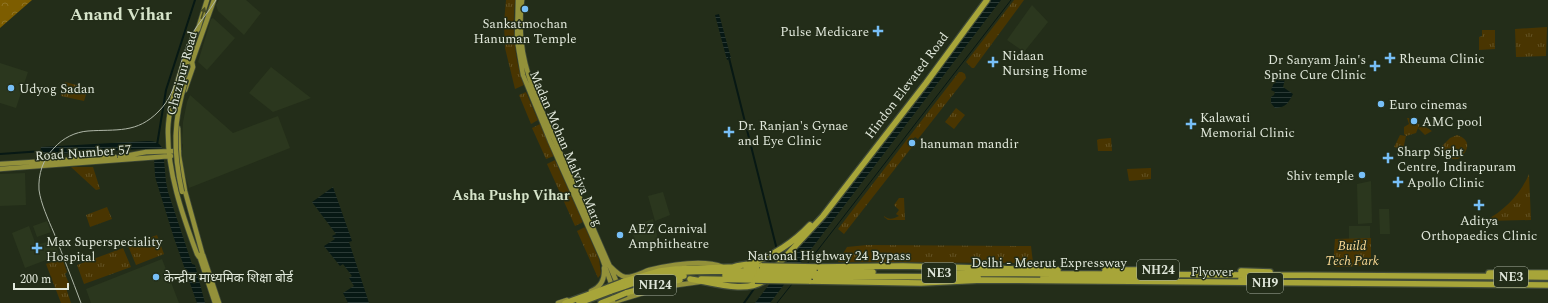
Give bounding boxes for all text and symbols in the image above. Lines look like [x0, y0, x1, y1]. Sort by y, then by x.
district label: Anand Vihar [70, 2, 173, 28]
marker: Sankatmochan Hanuman Temple [520, 4, 530, 14]
one-way arrow [200, 7, 206, 19]
place label: Sankatmochan Hanuman Temple [473, 14, 577, 49]
place label: Pulse Medicare [780, 22, 869, 42]
marker: Pulse Medicare [872, 25, 884, 37]
street label: Hindon Elevated Road [860, 28, 954, 143]
street label: Ghazipur Road [161, 29, 203, 118]
place label: Nidaan Nursing Home [1002, 46, 1087, 81]
place label: Rheuma Clinic [1399, 49, 1485, 69]
place label: Dr Sanyam Jain's Spine Cure Clinic [1264, 50, 1366, 85]
marker: Rheuma Clinic [1384, 52, 1396, 64]
marker: Nidaan Nursing Home [987, 56, 999, 68]
marker: Dr Sanyam Jain's Spine Cure Clinic [1369, 60, 1381, 72]
street label: Madan Mohan Malviya Marg [524, 68, 608, 229]
place label: Udyog Sadan [19, 79, 95, 99]
marker: Udyog Sadan [6, 83, 16, 93]
place label: Euro cinemas [1389, 95, 1467, 115]
marker: Euro cinemas [1376, 99, 1386, 109]
place label: Kalawati Memorial Clinic [1200, 108, 1295, 143]
place label: AMC pool [1422, 112, 1482, 132]
place label: Dr. Ranjan's Gynae and Eye Clinic [738, 116, 848, 151]
marker: AMC pool [1409, 116, 1419, 126]
marker: Kalawati Memorial Clinic [1185, 118, 1197, 130]
marker: Dr. Ranjan's Gynae and Eye Clinic [723, 126, 735, 138]
place label: hanuman mandir [920, 134, 1019, 154]
marker: hanuman mandir [907, 138, 917, 148]
street label: Road Number 57 [34, 140, 132, 166]
place label: Sharp Sight Centre, Indirapuram [1397, 142, 1516, 177]
marker: Sharp Sight Centre, Indirapuram [1382, 152, 1394, 164]
place label: Shiv temple [1286, 166, 1354, 186]
marker: Shiv temple [1357, 170, 1367, 180]
place label: Apollo Clinic [1407, 173, 1484, 193]
marker: Apollo Clinic [1392, 176, 1404, 188]
district label: Asha Pushp Vihar [452, 185, 570, 206]
marker: Aditya Orthopaedics Clinic [1473, 199, 1485, 211]
place label: Aditya Orthopaedics Clinic [1421, 211, 1537, 246]
place label: AEZ Carnival Amphitheatre [628, 219, 709, 254]
marker: AEZ Carnival Amphitheatre [615, 230, 625, 240]
place label: Max Superspeciality Hospital [46, 232, 163, 267]
park label: Build Tech Park [1325, 236, 1379, 271]
marker: Max Superspeciality Hospital [31, 242, 43, 254]
street label: National Highway 24 Bypass [747, 246, 911, 266]
street label: Delhi - Meerut Expressway [971, 253, 1128, 273]
road number: NH24 [1137, 260, 1179, 280]
street label: Flyover [1191, 262, 1233, 282]
road number: NE3 [922, 263, 956, 283]
scale bar [14, 265, 68, 291]
road number: NE3 [1494, 267, 1528, 287]
place label: केन्द्रीय माध्यमिक शिक्षा बोर्ड [164, 268, 294, 288]
text: 200 m [20, 270, 51, 289]
marker: केन्द्रीय माध्यमिक शिक्षा बोर्ड [151, 272, 161, 282]
road number: NH9 [1247, 273, 1283, 293]
road number: NH24 [634, 275, 676, 295]

